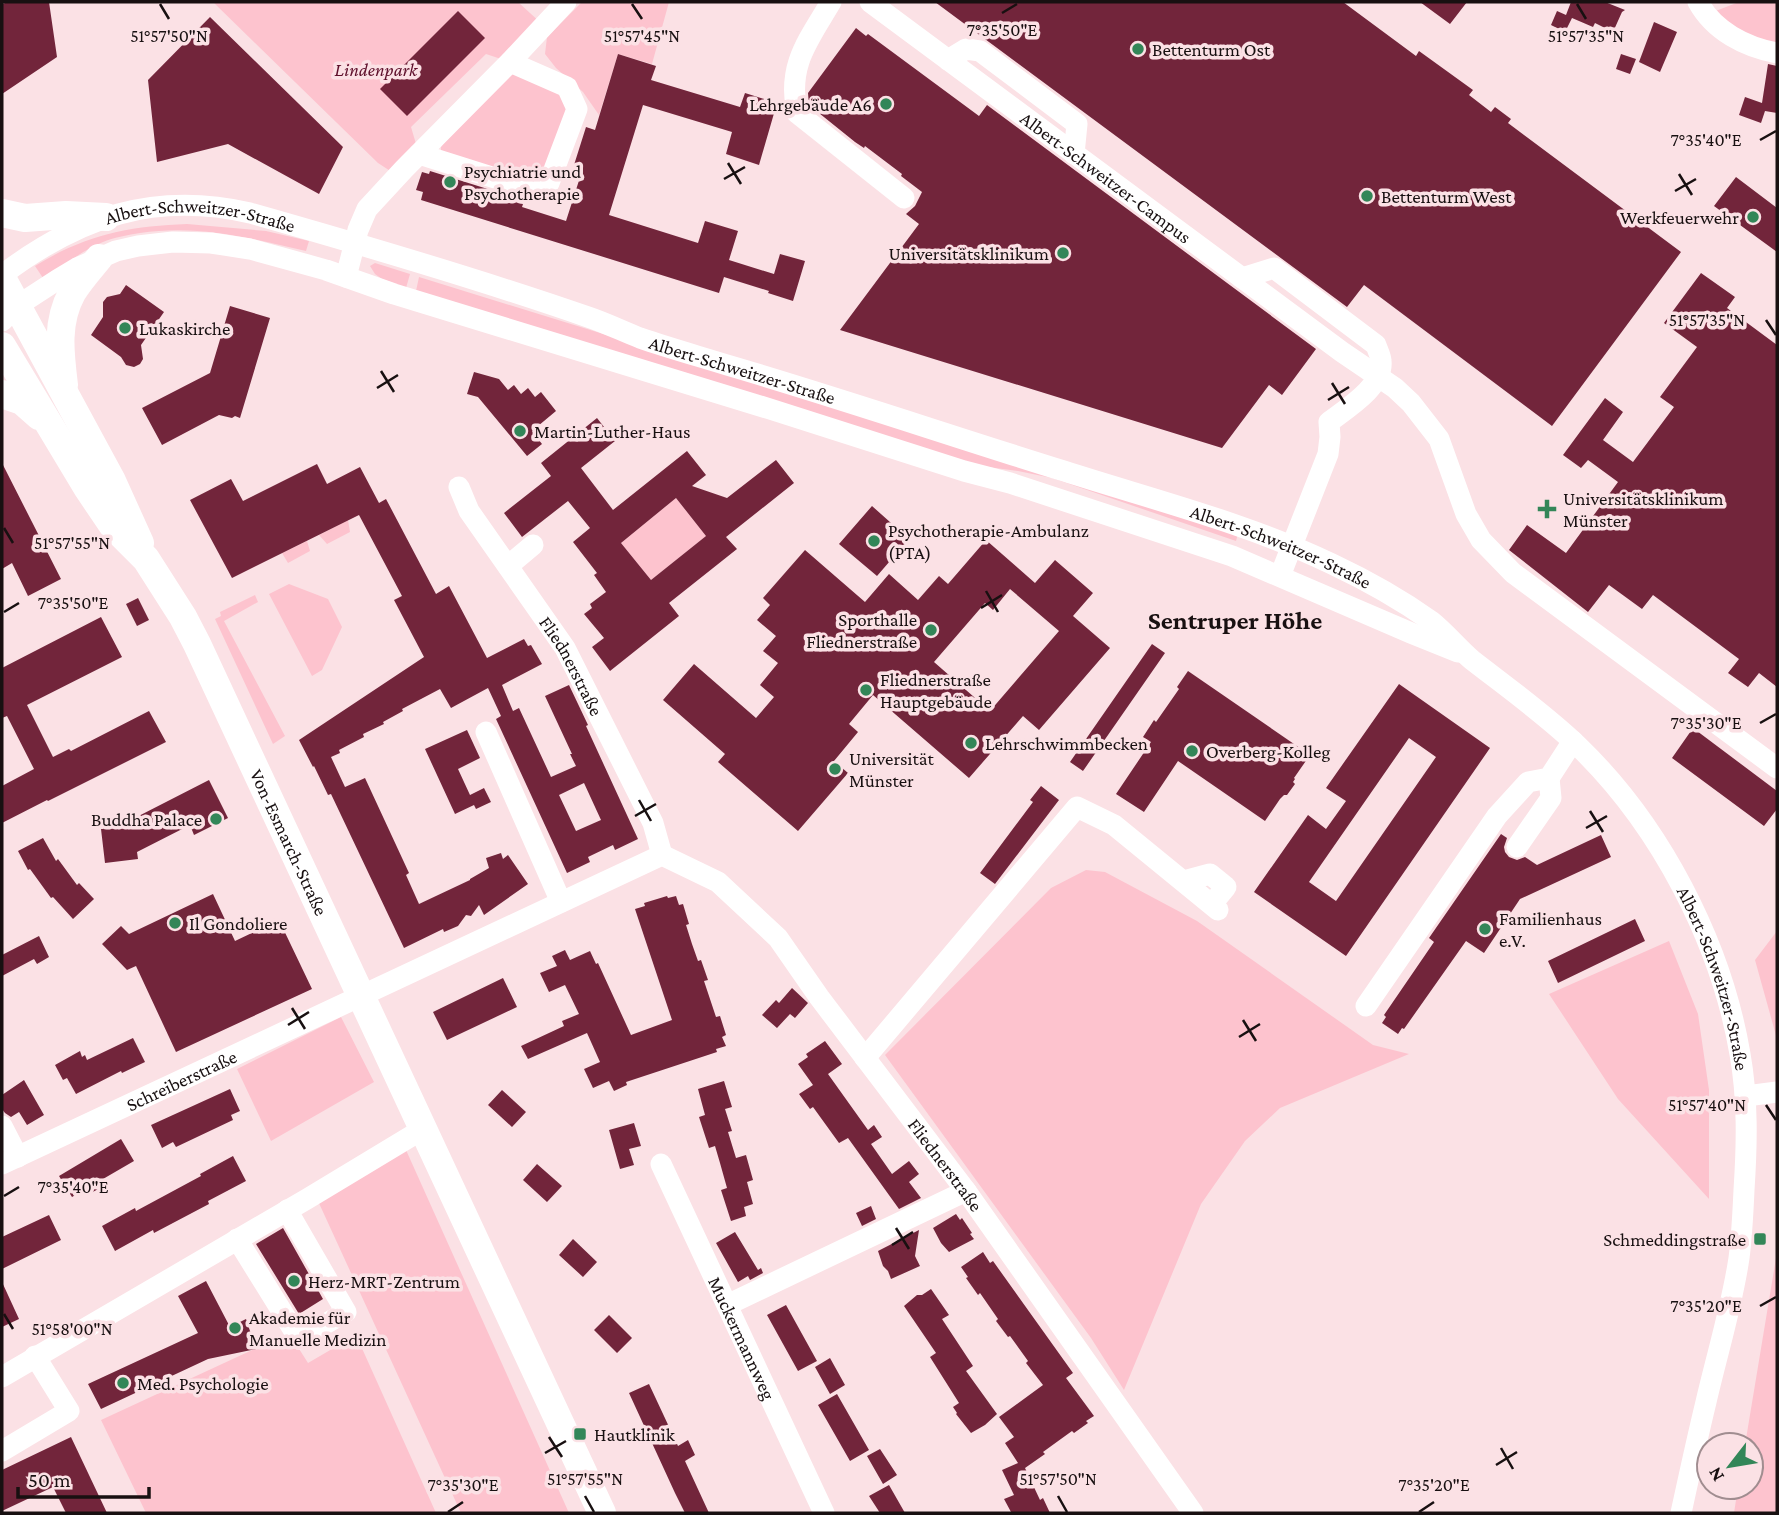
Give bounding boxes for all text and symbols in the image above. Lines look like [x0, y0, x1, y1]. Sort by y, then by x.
text: 7°35'50"E [967, 20, 1038, 40]
text: 51°57'50"N [130, 26, 208, 46]
text: 51°57'45"N [604, 26, 680, 46]
text: 51°57'35"N [1548, 26, 1624, 46]
place label: Bettenturm Ost [1152, 39, 1271, 60]
marker: Bettenturm Ost [1130, 41, 1146, 57]
park label: Lindenpark [335, 59, 418, 80]
place label: Lehrgebäude A6 [749, 94, 872, 115]
marker: Lehrgebäude A6 [878, 96, 894, 112]
street label: Albert-Schweitzer-Campus [1017, 107, 1196, 247]
text: 7°35'40"E [1671, 130, 1742, 150]
place label: Psychiatrie und Psychotherapie [464, 161, 581, 204]
marker: Psychiatrie und Psychotherapie [442, 174, 458, 190]
place label: Bettenturm West [1381, 186, 1512, 207]
marker: Bettenturm West [1359, 188, 1375, 204]
street label: Albert-Schweitzer-Straße [102, 195, 298, 236]
place label: Werkfeuerwehr [1620, 207, 1739, 228]
marker: Werkfeuerwehr [1745, 209, 1761, 225]
place label: Universitätsklinikum [888, 243, 1049, 264]
marker: Universitätsklinikum [1055, 245, 1071, 261]
text: 51°57'35"N [1669, 310, 1745, 330]
place label: Lukaskirche [139, 318, 230, 339]
marker: Lukaskirche [117, 320, 133, 336]
street label: Albert-Schweitzer-Straße [647, 331, 838, 408]
place label: Martin-Luther-Haus [534, 421, 690, 442]
marker: Martin-Luther-Haus [512, 423, 528, 439]
place label: Universitätsklinikum Münster [1563, 488, 1724, 531]
marker: Universitätsklinikum Münster [1537, 499, 1557, 519]
street label: Albert-Schweitzer-Straße [1188, 500, 1375, 592]
place label: Psychotherapie-Ambulanz (PTA) [888, 520, 1089, 564]
text: 51°57'55"N [34, 533, 110, 553]
marker: Psychotherapie-Ambulanz (PTA) [866, 533, 882, 549]
text: 7°35'50"E [38, 593, 109, 613]
district label: Sentruper Höhe [1148, 606, 1322, 635]
place label: Sporthalle Fliednerstraße [806, 609, 917, 652]
street label: Fliednerstraße [535, 612, 608, 719]
marker: Sporthalle Fliednerstraße [923, 622, 939, 638]
place label: Fliednerstraße Hauptgebäude [880, 669, 992, 712]
marker: Fliednerstraße Hauptgebäude [858, 682, 874, 698]
text: 7°35'30"E [1671, 713, 1742, 733]
place label: Lehrschwimmbecken [985, 733, 1148, 754]
marker: Lehrschwimmbecken [963, 735, 979, 751]
place label: Overberg-Kolleg [1206, 741, 1331, 762]
marker: Overberg-Kolleg [1184, 743, 1200, 759]
place label: Universität Münster [849, 748, 934, 791]
marker: Universität Münster [827, 761, 843, 777]
street label: Von-Esmarch-Straße [246, 766, 332, 919]
place label: Buddha Palace [91, 809, 202, 830]
marker: Buddha Palace [208, 811, 224, 827]
street label: Albert-Schweitzer-Straße [1673, 883, 1753, 1072]
place label: Familienhaus e.V. [1499, 908, 1602, 951]
place label: Il Gondoliere [189, 913, 287, 934]
marker: Il Gondoliere [167, 915, 183, 931]
marker: Familienhaus e.V. [1477, 921, 1493, 937]
street label: Schreiberstraße [123, 1045, 240, 1115]
text: 51°57'40"N [1668, 1095, 1746, 1115]
street label: Fliednerstraße [904, 1114, 987, 1215]
text: 7°35'40"E [38, 1177, 109, 1197]
place label: Schmeddingstraße [1603, 1229, 1746, 1250]
marker: Schmeddingstraße [1752, 1231, 1768, 1247]
place label: Herz-MRT-Zentrum [308, 1271, 460, 1292]
marker: Herz-MRT-Zentrum [286, 1273, 302, 1289]
street label: Muckermannweg [704, 1273, 780, 1403]
text: 7°35'20"E [1670, 1296, 1742, 1316]
place label: Akademie für Manuelle Medizin [249, 1307, 386, 1350]
text: 51°58'00"N [31, 1319, 113, 1339]
marker: Akademie für Manuelle Medizin [227, 1320, 243, 1336]
place label: Med. Psychologie [137, 1373, 269, 1394]
marker: Med. Psychologie [115, 1375, 131, 1391]
place label: Hautklinik [594, 1424, 676, 1445]
marker: Hautklinik [572, 1426, 588, 1442]
north arrow [1695, 1431, 1765, 1501]
scale bar [18, 1456, 149, 1500]
text: N [1703, 1463, 1728, 1485]
text: 50 m [28, 1468, 71, 1492]
text: 51°57'55"N [547, 1469, 623, 1489]
text: 51°57'50"N [1019, 1469, 1097, 1489]
text: 7°35'30"E [428, 1475, 499, 1495]
text: 7°35'20"E [1398, 1475, 1470, 1495]

